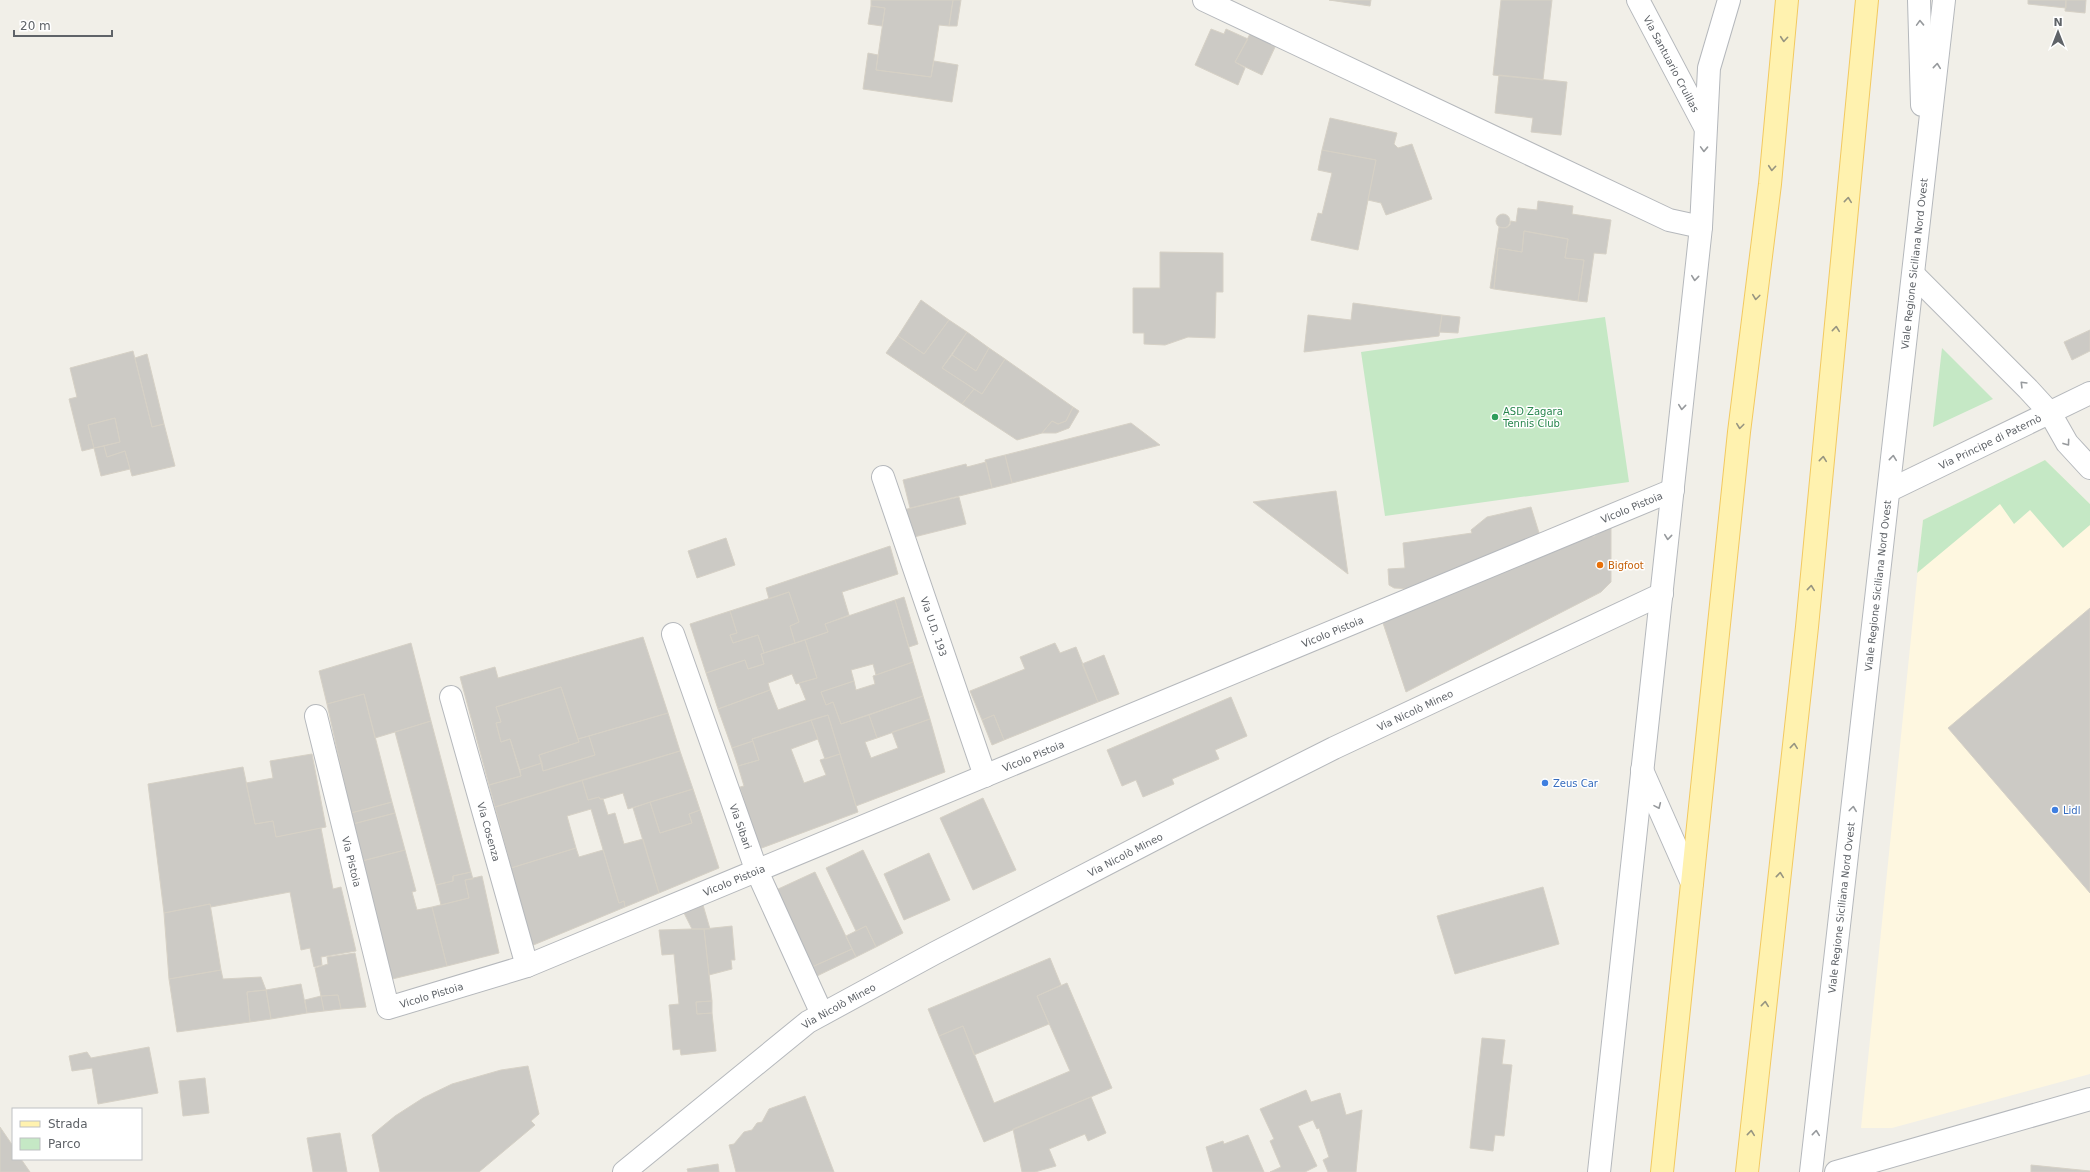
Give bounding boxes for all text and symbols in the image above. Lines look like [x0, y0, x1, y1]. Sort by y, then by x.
scale bar [14, 12, 112, 38]
north arrow [2038, 12, 2078, 52]
street label: Via Santuario Cruillas [1641, 14, 1701, 114]
text: N [2053, 16, 2063, 29]
text: 20 m [20, 19, 51, 33]
one-way arrow [1915, 20, 1924, 26]
one-way arrow [1779, 36, 1788, 42]
one-way arrow [1933, 63, 1942, 69]
one-way arrow [1700, 146, 1708, 152]
one-way arrow [1768, 165, 1777, 171]
street label: Viale Regione Siciliana Nord Ovest [1899, 178, 1930, 350]
one-way arrow [1843, 197, 1852, 203]
one-way arrow [1691, 275, 1700, 281]
one-way arrow [1752, 294, 1761, 300]
one-way arrow [1831, 326, 1840, 332]
one-way arrow [2020, 381, 2028, 389]
one-way arrow [1677, 404, 1686, 410]
place label: ASD Zagara Tennis Club [1502, 406, 1563, 429]
marker: ASD Zagara Tennis Club [1490, 412, 1500, 422]
street label: Via Principe di Paternò [1937, 413, 2043, 471]
one-way arrow [1736, 423, 1745, 429]
one-way arrow [2062, 438, 2069, 445]
one-way arrow [1888, 455, 1897, 461]
one-way arrow [1818, 456, 1827, 462]
street label: Vicolo Pistoia [1599, 490, 1664, 525]
street label: Viale Regione Siciliana Nord Ovest [1863, 500, 1893, 672]
one-way arrow [1663, 534, 1672, 540]
marker: Bigfoot [1595, 560, 1605, 570]
place label: Bigfoot [1608, 560, 1644, 571]
one-way arrow [1806, 585, 1815, 591]
street label: Via U.D. 193 [918, 595, 949, 658]
street label: Vicolo Pistoia [1300, 614, 1365, 650]
street label: Via Nicolò Mineo [1375, 688, 1455, 733]
street label: Vicolo Pistoia [1001, 739, 1066, 774]
one-way arrow [1789, 743, 1798, 749]
marker: Zeus Car [1540, 778, 1550, 788]
place label: Zeus Car [1553, 778, 1599, 789]
street label: Via Cosenza [475, 801, 502, 863]
one-way arrow [1653, 801, 1661, 809]
street label: Via Sibari [727, 802, 754, 851]
marker: Lidl [2050, 805, 2060, 815]
place label: Lidl [2063, 805, 2080, 816]
one-way arrow [1848, 806, 1857, 812]
street label: Viale Regione Siciliana Nord Ovest [1826, 821, 1857, 994]
street label: Via Nicolò Mineo [1086, 831, 1165, 879]
street label: Via Pistoia [340, 835, 363, 888]
street label: Vicolo Pistoia [702, 863, 767, 898]
one-way arrow [1775, 872, 1784, 878]
street label: Vicolo Pistoia [398, 981, 465, 1010]
street label: Via Nicolò Mineo [800, 981, 878, 1031]
one-way arrow [1761, 1001, 1770, 1007]
legend [12, 1108, 142, 1160]
text: Strada [48, 1117, 88, 1131]
one-way arrow [1746, 1130, 1755, 1136]
one-way arrow [1811, 1130, 1820, 1136]
text: Parco [48, 1137, 81, 1151]

